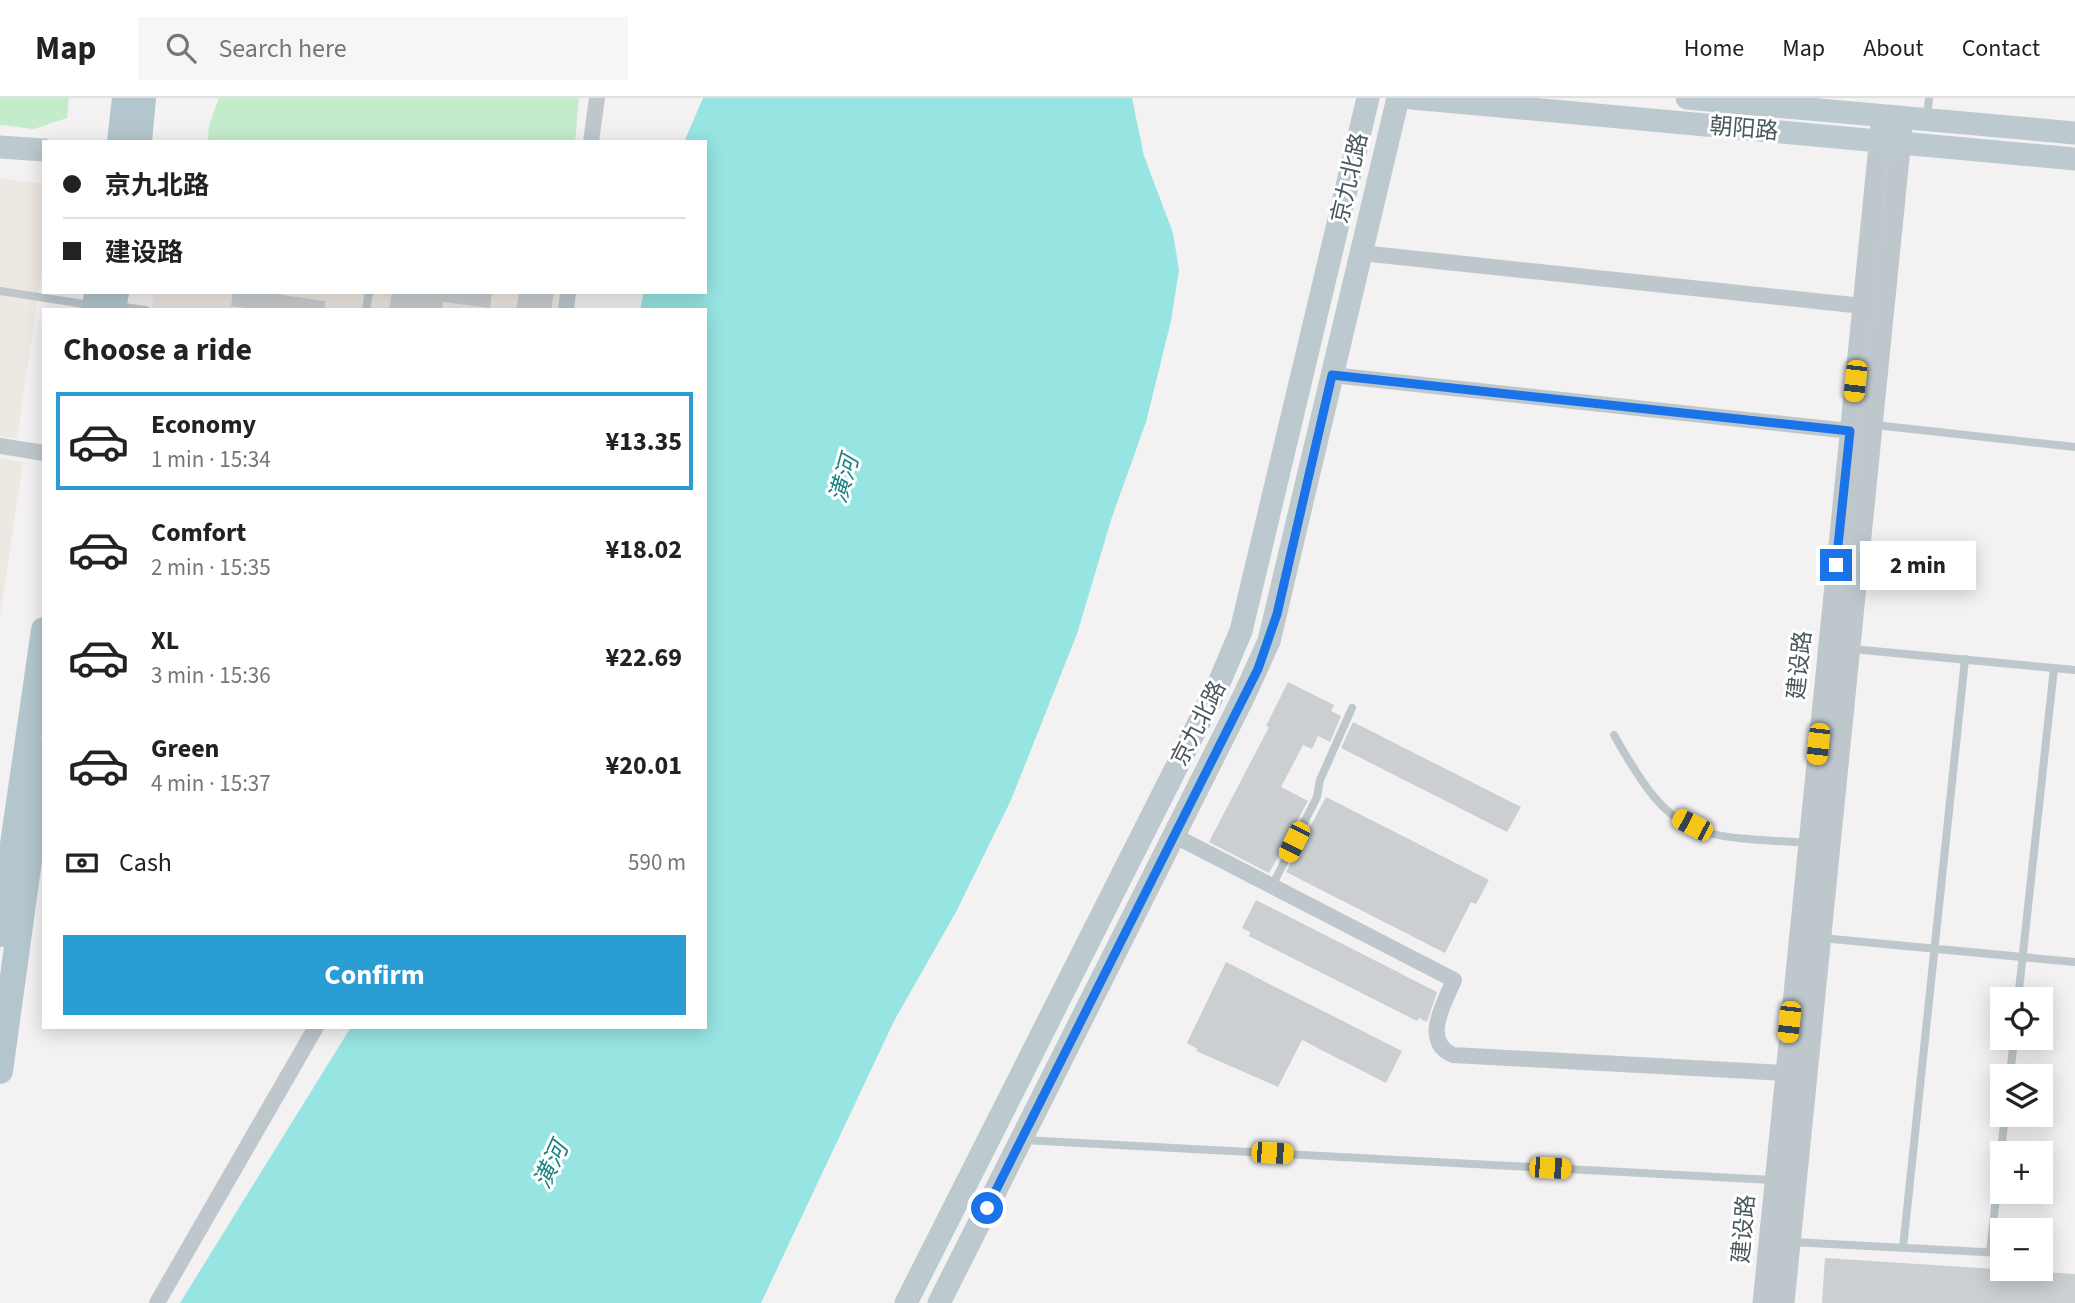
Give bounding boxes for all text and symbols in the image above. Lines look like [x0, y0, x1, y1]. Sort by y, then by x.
search box [138, 17, 628, 80]
text: Map [35, 25, 96, 72]
icon: search [162, 29, 200, 67]
text: Search here [218, 30, 347, 67]
text: Home [1684, 31, 1744, 66]
text: Map [1782, 31, 1825, 66]
text: About [1863, 31, 1924, 66]
text: Contact [1962, 31, 2040, 66]
street label: 朝阳路 [1708, 109, 1780, 148]
street label: 京九北路 [1323, 130, 1376, 227]
text: 京九北路 [105, 167, 209, 204]
text: 建设路 [105, 234, 183, 271]
text: Choose a ride [63, 327, 252, 373]
car [1843, 359, 1868, 403]
text: Economy [151, 406, 256, 443]
icon: car [67, 410, 130, 473]
text: ¥13.35 [606, 423, 682, 460]
text: 1 min · 15:34 [151, 443, 271, 476]
water label: 潢河 [821, 447, 869, 507]
text: Comfort [151, 514, 246, 551]
icon: car [67, 518, 130, 581]
text: ¥18.02 [606, 531, 682, 568]
callout: 2 min [1860, 540, 1976, 589]
route end [1820, 549, 1852, 581]
text: 2 min [1890, 549, 1946, 582]
text: 2 min · 15:35 [151, 551, 271, 584]
text: XL [151, 622, 179, 659]
icon: car [67, 626, 130, 689]
street label: 建设路 [1779, 629, 1820, 701]
text: ¥22.69 [606, 639, 682, 676]
text: 3 min · 15:36 [151, 659, 271, 692]
street label: 京九北路 [1163, 675, 1234, 772]
car [1806, 722, 1831, 766]
text: Green [151, 730, 219, 767]
icon: car [67, 734, 130, 797]
text: ¥20.01 [606, 747, 682, 784]
text: 4 min · 15:37 [151, 767, 271, 800]
car [1669, 806, 1716, 844]
car [1276, 819, 1313, 865]
icon: cash [63, 844, 101, 882]
text: Cash [119, 844, 172, 881]
text: 590 m [628, 846, 686, 879]
button: Confirm [63, 935, 686, 1015]
map controls [1990, 987, 2053, 1281]
button: locate [1990, 987, 2053, 1050]
car [1777, 1000, 1802, 1044]
button: layers [1990, 1064, 2053, 1127]
water label: 潢河 [525, 1132, 579, 1194]
car [1251, 1141, 1294, 1165]
button: + [1990, 1141, 2053, 1204]
car [1529, 1156, 1572, 1180]
route start [971, 1192, 1003, 1224]
street label: 建设路 [1724, 1193, 1763, 1265]
button: − [1990, 1218, 2053, 1281]

